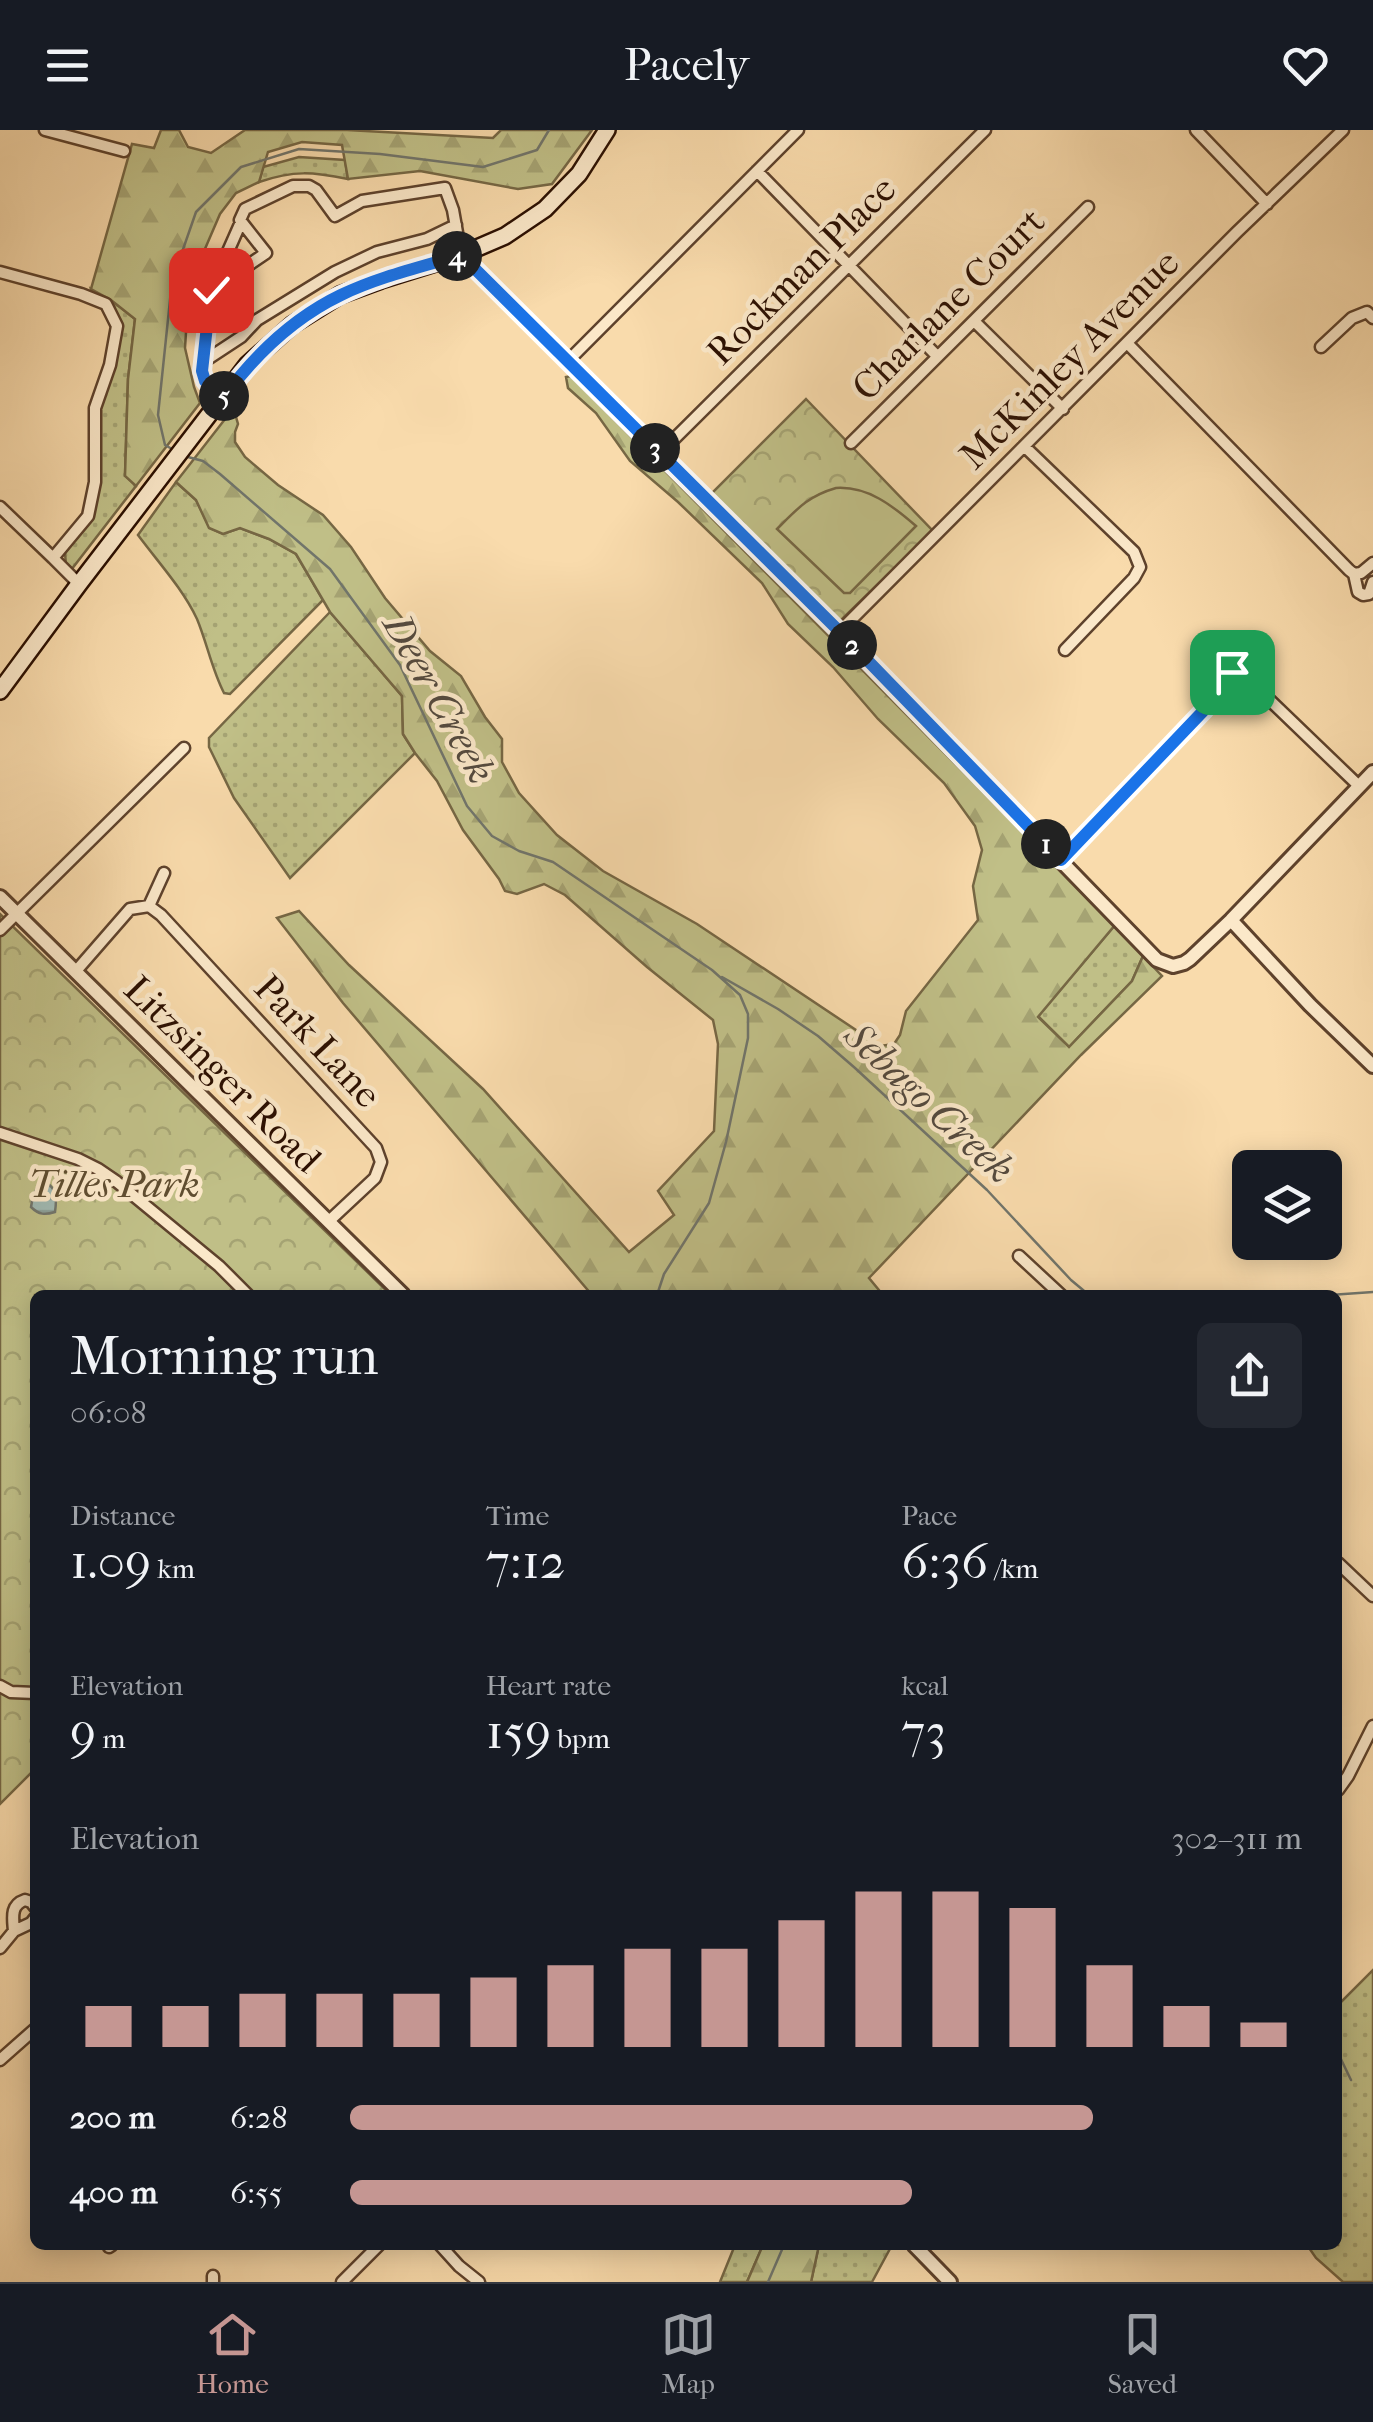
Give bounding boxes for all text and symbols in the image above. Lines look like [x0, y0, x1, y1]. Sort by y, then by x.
icon: menu [40, 38, 95, 93]
icon: heart [1278, 38, 1333, 93]
text: Pacely [624, 39, 749, 92]
street label: Rockman Place [698, 167, 905, 374]
street label: Charlane Court [843, 199, 1054, 410]
pin: 4 [432, 231, 482, 281]
text: 4 [449, 239, 465, 272]
street label: McKinley Avenue [950, 240, 1188, 478]
pin [169, 248, 254, 333]
icon: check [184, 263, 239, 318]
pin: 5 [199, 371, 249, 421]
text: 5 [218, 379, 230, 412]
pin: 3 [630, 423, 680, 473]
text: 3 [649, 431, 661, 464]
water label: Deer Creek [372, 603, 504, 791]
pin: 2 [827, 620, 877, 670]
text: 2 [845, 628, 859, 661]
pin [1190, 630, 1275, 715]
icon: arrive [1205, 645, 1260, 700]
pin: 1 [1021, 819, 1071, 869]
text: 1 [1041, 827, 1051, 860]
street label: Park Lane [245, 966, 390, 1117]
street label: Litzsinger Road [115, 967, 331, 1182]
water label: Sebago Creek [834, 1012, 1023, 1193]
map controls [1232, 1150, 1342, 1260]
button: layers [1232, 1150, 1342, 1260]
park label: Tilles Park [28, 1162, 200, 1207]
button: share [1197, 1323, 1302, 1428]
text: Morning run [70, 1324, 378, 1388]
text: 06:08 [70, 1394, 146, 1431]
text: Distance [70, 1499, 175, 1532]
text: Time [486, 1499, 549, 1532]
text: Pace [901, 1499, 957, 1532]
text: 1.09 [70, 1532, 151, 1591]
text: 7:12 [486, 1532, 565, 1591]
text: 6:36 [901, 1532, 988, 1591]
text: km [151, 1552, 195, 1585]
text: /km [988, 1552, 1039, 1585]
text: Elevation [70, 1669, 183, 1702]
text: Heart rate [486, 1669, 611, 1702]
text: kcal [901, 1669, 948, 1702]
text: 9 [70, 1702, 96, 1761]
text: 159 [486, 1702, 551, 1761]
text: 73 [901, 1702, 946, 1761]
text: m [96, 1722, 126, 1755]
text: bpm [551, 1722, 610, 1755]
text: Elevation [70, 1820, 199, 1857]
text: 302–311 m [1171, 1820, 1302, 1857]
text: 200 m [70, 2099, 155, 2136]
text: 6:28 [230, 2099, 288, 2136]
text: 400 m [70, 2174, 158, 2211]
text: 6:55 [230, 2174, 283, 2211]
tab: Home [196, 2307, 269, 2400]
tab: Map [661, 2307, 716, 2400]
tab: Saved [1108, 2307, 1177, 2400]

